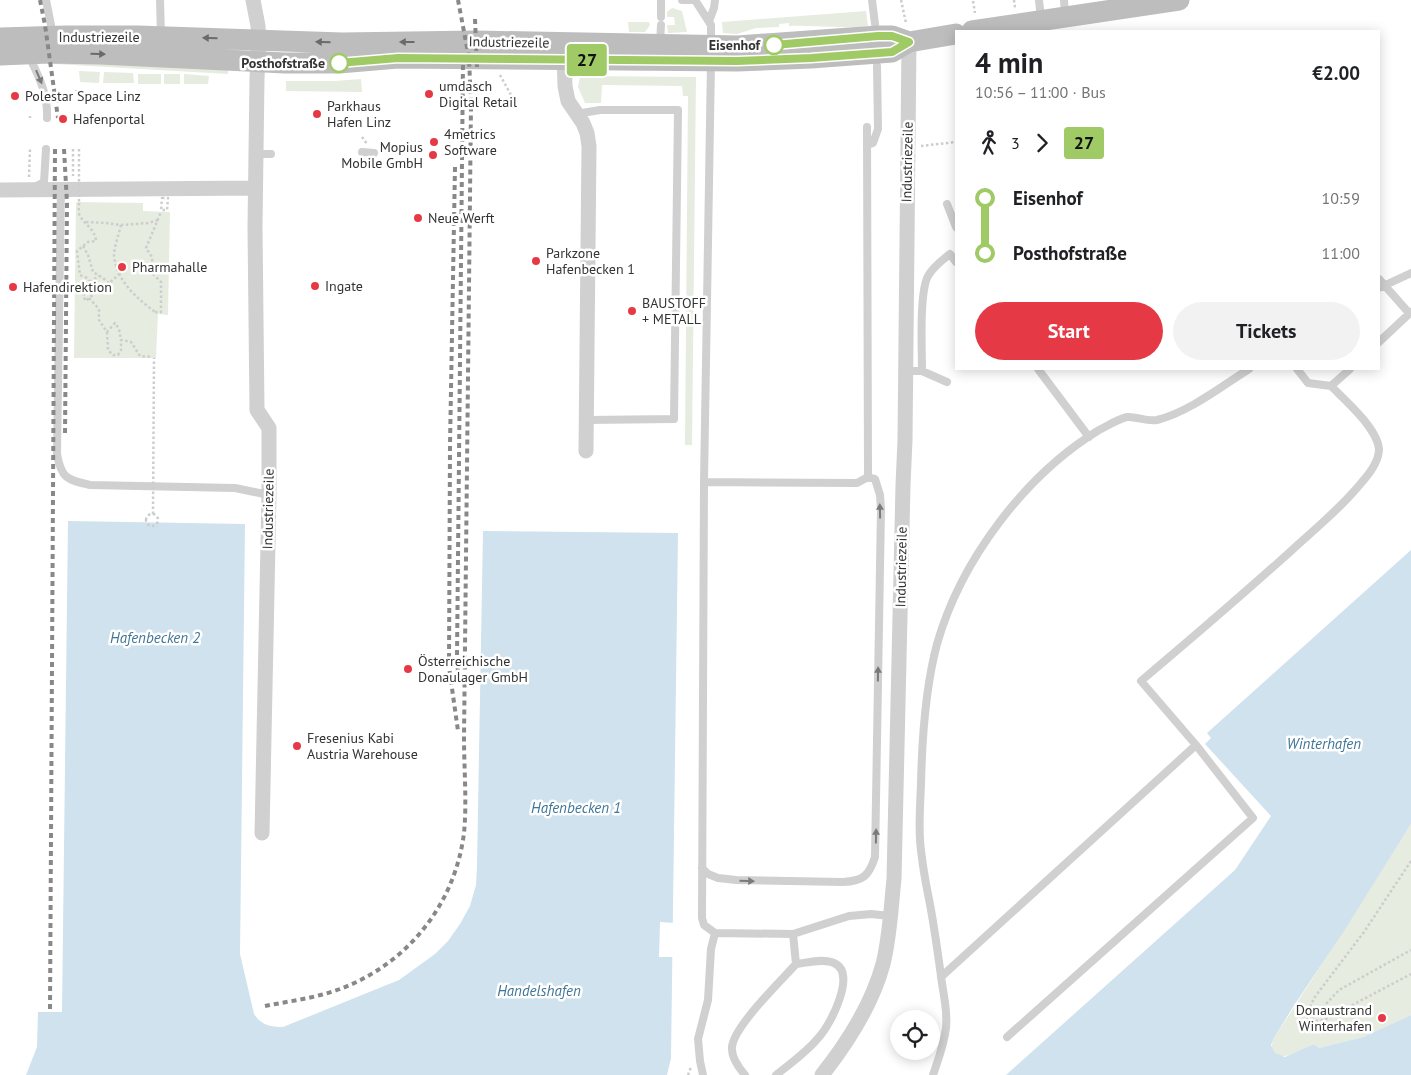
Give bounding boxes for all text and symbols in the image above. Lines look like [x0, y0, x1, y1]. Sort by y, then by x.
street label: Industriezeile [58, 28, 140, 46]
street label: Industriezeile [468, 32, 550, 52]
one-way arrow [202, 34, 218, 42]
marker: Eisenhof [764, 35, 784, 55]
place label: Eisenhof [709, 36, 762, 54]
one-way arrow [314, 38, 330, 46]
one-way arrow [399, 38, 415, 46]
line badge: 27 [564, 44, 610, 76]
text: 4 min [975, 44, 1043, 81]
text: 27 [577, 48, 597, 71]
one-way arrow [90, 51, 106, 59]
marker: Posthofstraße [329, 53, 349, 73]
place label: Posthofstraße [241, 54, 325, 72]
text: €2.00 [1312, 61, 1360, 85]
one-way arrow [35, 70, 43, 84]
place label: umdasch Digital Retail [439, 77, 517, 111]
text: 10:56 – 11:00 · Bus [975, 82, 1106, 102]
place label: Polestar Space Linz [25, 87, 141, 105]
marker: umdasch Digital Retail [423, 88, 435, 100]
marker: Polestar Space Linz [9, 90, 21, 102]
place label: Parkhaus Hafen Linz [327, 97, 391, 131]
marker: Parkhaus Hafen Linz [311, 108, 323, 120]
place label: Hafenportal [73, 110, 144, 128]
marker: Hafenportal [57, 113, 69, 125]
street label: Industriezeile [897, 121, 917, 203]
place label: 4metrics Software [444, 125, 497, 159]
icon: walk [975, 129, 1003, 157]
icon: forward [1028, 129, 1056, 157]
text: 27 [1074, 131, 1094, 154]
text: 3 [1011, 133, 1020, 153]
marker: 4metrics Software [428, 136, 440, 148]
place label: Mopius Mobile GmbH [341, 138, 423, 172]
marker: Mopius Mobile GmbH [427, 149, 439, 161]
text: Eisenhof [1013, 186, 1082, 210]
text: 10:59 [1322, 188, 1360, 208]
place label: Neue Werft [428, 209, 495, 227]
marker: Neue Werft [412, 212, 424, 224]
text: Posthofstraße [1013, 241, 1127, 265]
text: 11:00 [1322, 243, 1360, 263]
place label: Parkzone Hafenbecken 1 [546, 244, 635, 278]
marker: Parkzone Hafenbecken 1 [530, 255, 542, 267]
place label: Pharmahalle [132, 258, 207, 276]
marker: Pharmahalle [116, 261, 128, 273]
place label: Ingate [325, 277, 363, 295]
place label: Hafendirektion [23, 278, 112, 296]
marker: Ingate [309, 280, 321, 292]
marker: Hafendirektion [7, 281, 19, 293]
place label: BAUSTOFF + METALL [642, 294, 706, 328]
button: Start [975, 302, 1163, 360]
button: Tickets [1173, 302, 1360, 360]
marker: BAUSTOFF + METALL [626, 305, 638, 317]
street label: Industriezeile [258, 468, 278, 550]
one-way arrow [876, 503, 884, 519]
street label: Industriezeile [891, 526, 911, 608]
water label: Hafenbecken 2 [110, 628, 200, 647]
place label: Österreichische Donaulager GmbH [418, 652, 528, 686]
marker: Österreichische Donaulager GmbH [402, 663, 414, 675]
one-way arrow [874, 666, 882, 682]
place label: Fresenius Kabi Austria Warehouse [307, 729, 418, 763]
water label: Winterhafen [1287, 734, 1361, 753]
marker: Fresenius Kabi Austria Warehouse [291, 740, 303, 752]
water label: Hafenbecken 1 [531, 798, 621, 817]
one-way arrow [872, 828, 880, 844]
one-way arrow [739, 877, 755, 885]
water label: Handelshafen [497, 981, 581, 1000]
place label: Donaustrand Winterhafen [1296, 1001, 1372, 1035]
map controls [890, 1010, 940, 1060]
button: locate [890, 1010, 940, 1060]
marker: Donaustrand Winterhafen [1376, 1012, 1388, 1024]

